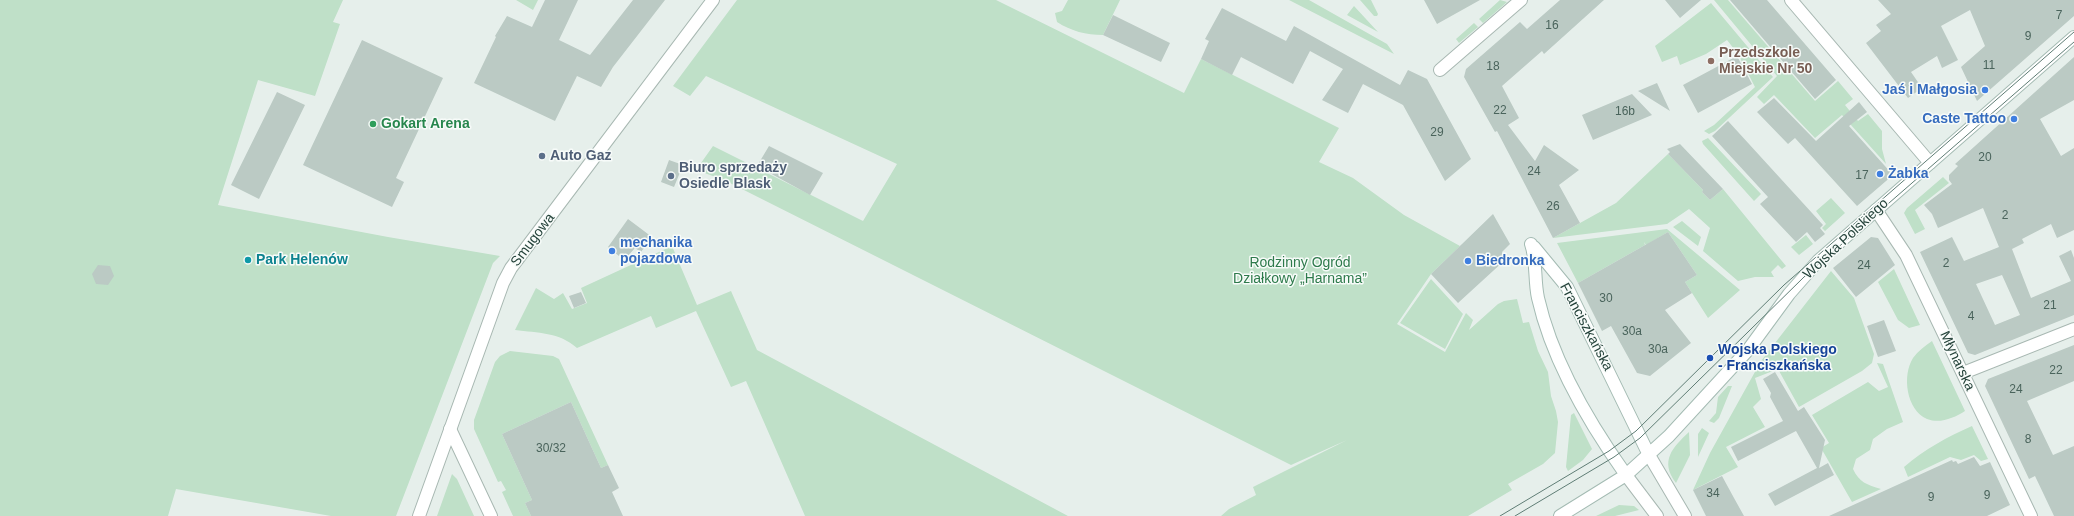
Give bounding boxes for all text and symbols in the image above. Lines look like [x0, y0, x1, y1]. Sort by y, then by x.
house number: 7 [2056, 9, 2062, 23]
house number: 16 [1545, 19, 1559, 33]
house number: 9 [2025, 30, 2031, 44]
place label: Przedszkole Miejskie Nr 50 [1719, 45, 1812, 78]
marker: Przedszkole Miejskie Nr 50 [1706, 56, 1716, 66]
house number: 11 [1983, 59, 1995, 73]
house number: 18 [1486, 60, 1500, 74]
place label: Jaś i Małgosia [1882, 82, 1977, 98]
marker: Jaś i Małgosia [1980, 85, 1990, 95]
house number: 22 [1493, 104, 1507, 118]
house number: 16b [1615, 105, 1635, 119]
place label: Caste Tattoo [1922, 111, 2006, 127]
marker: Caste Tattoo [2009, 114, 2019, 124]
place label: Gokart Arena [381, 116, 470, 132]
marker: Gokart Arena [368, 119, 378, 129]
house number: 29 [1430, 126, 1444, 140]
place label: Auto Gaz [550, 148, 611, 164]
marker: Auto Gaz [537, 151, 547, 161]
house number: 20 [1978, 151, 1992, 165]
place label: Biuro sprzedaży Osiedle Blask [679, 160, 787, 192]
house number: 24 [1527, 165, 1541, 179]
place label: Żabka [1888, 166, 1928, 182]
house number: 17 [1855, 169, 1869, 183]
marker: Żabka [1875, 169, 1885, 179]
marker: Biuro sprzedaży Osiedle Blask [666, 171, 676, 181]
street label: Wojska Polskiego [1800, 195, 1892, 283]
house number: 26 [1546, 200, 1560, 214]
house number: 2 [2002, 209, 2008, 223]
street label: Smugowa [508, 210, 558, 270]
place label: mechanika pojazdowa [620, 235, 692, 268]
marker: mechanika pojazdowa [607, 246, 617, 256]
place label: Park Helenów [256, 252, 348, 268]
place label: Biedronka [1476, 253, 1544, 269]
marker: Park Helenów [243, 255, 253, 265]
park label: Rodzinny Ogród Działkowy „Harnama” [1233, 255, 1367, 288]
marker: Biedronka [1463, 256, 1473, 266]
house number: 2 [1943, 257, 1949, 271]
house number: 24 [1857, 259, 1871, 273]
street label: Franciszkańska [1556, 280, 1616, 374]
house number: 30 [1599, 292, 1613, 306]
house number: 21 [2043, 299, 2057, 313]
house number: 4 [1968, 310, 1974, 324]
house number: 30a [1622, 325, 1642, 339]
street label: Młynarska [1936, 329, 1978, 393]
place label: Wojska Polskiego - Franciszkańska [1718, 342, 1837, 374]
house number: 30a [1648, 343, 1668, 357]
marker: Wojska Polskiego - Franciszkańska [1705, 353, 1715, 363]
house number: 22 [2049, 364, 2063, 378]
house number: 24 [2009, 383, 2023, 397]
house number: 8 [2025, 433, 2031, 447]
house number: 30/32 [536, 442, 566, 456]
house number: 34 [1706, 487, 1720, 501]
house number: 9 [1984, 489, 1990, 503]
house number: 9 [1928, 491, 1934, 505]

